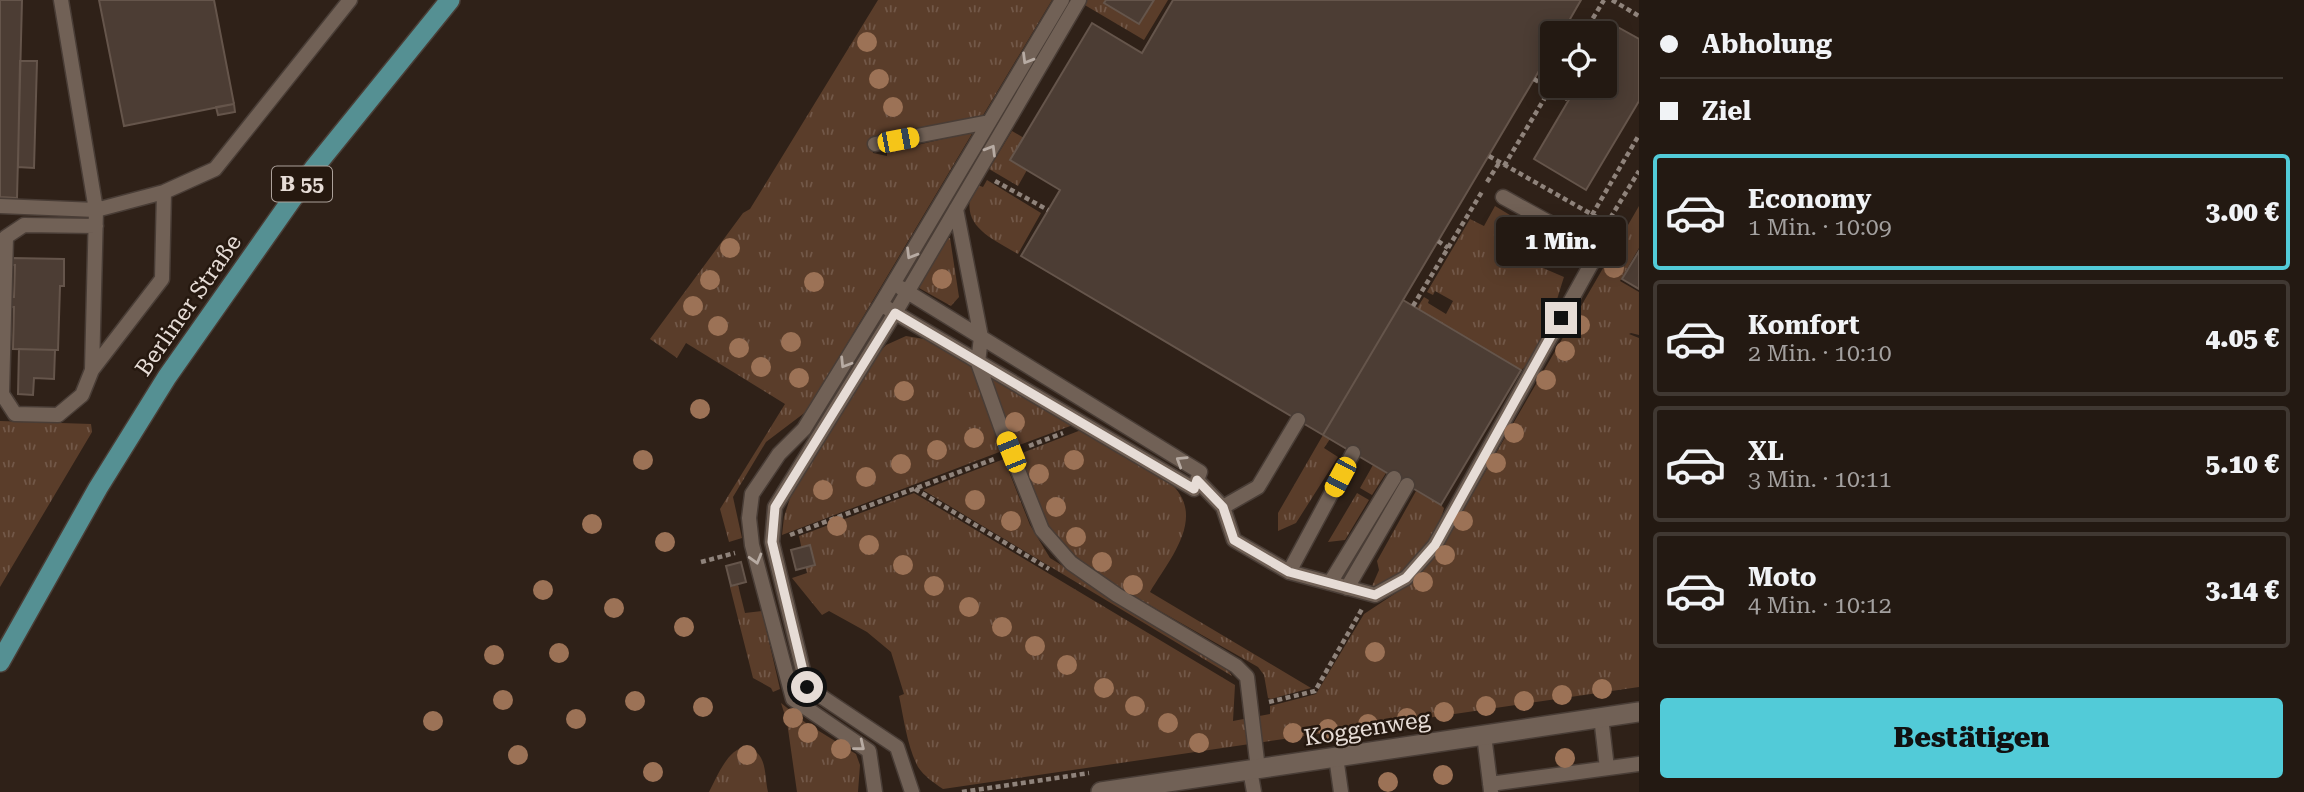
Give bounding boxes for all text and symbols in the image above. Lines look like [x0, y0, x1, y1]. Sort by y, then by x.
map controls [1540, 21, 1617, 98]
button: locate [1540, 21, 1617, 98]
text: Abholung [1702, 29, 1832, 59]
one-way arrow [1022, 51, 1035, 64]
text: Ziel [1702, 96, 1751, 126]
car [876, 126, 921, 154]
one-way arrow [982, 145, 995, 158]
road number: B 55 [272, 166, 332, 202]
icon: car [1664, 181, 1727, 244]
text: Economy [1748, 184, 1871, 214]
text: 3.00 € [2206, 197, 2279, 227]
text: 1 Min. · 10:09 [1748, 214, 1892, 241]
callout: 1 Min. [1496, 216, 1626, 266]
text: 1 Min. [1525, 228, 1597, 255]
street label: Berliner Straße [130, 229, 247, 381]
one-way arrow [906, 247, 919, 260]
route end [1545, 302, 1577, 334]
icon: car [1664, 307, 1727, 370]
text: Komfort [1748, 310, 1860, 340]
text: 4.05 € [2206, 323, 2279, 353]
text: 2 Min. · 10:10 [1748, 340, 1892, 367]
one-way arrow [841, 355, 854, 368]
car [994, 429, 1029, 475]
icon: car [1664, 433, 1727, 496]
text: XL [1748, 436, 1784, 466]
text: 5.10 € [2206, 449, 2279, 479]
car [1321, 454, 1360, 500]
one-way arrow [1176, 456, 1189, 469]
text: 3 Min. · 10:11 [1748, 466, 1892, 493]
one-way arrow [748, 552, 762, 564]
icon: car [1664, 559, 1727, 622]
text: Moto [1748, 562, 1817, 592]
text: 3.14 € [2206, 575, 2279, 605]
text: 4 Min. · 10:12 [1748, 592, 1892, 619]
route start [791, 671, 823, 703]
button: Bestätigen [1660, 698, 2283, 778]
street label: Koggenweg [1302, 705, 1432, 752]
one-way arrow [852, 737, 865, 750]

